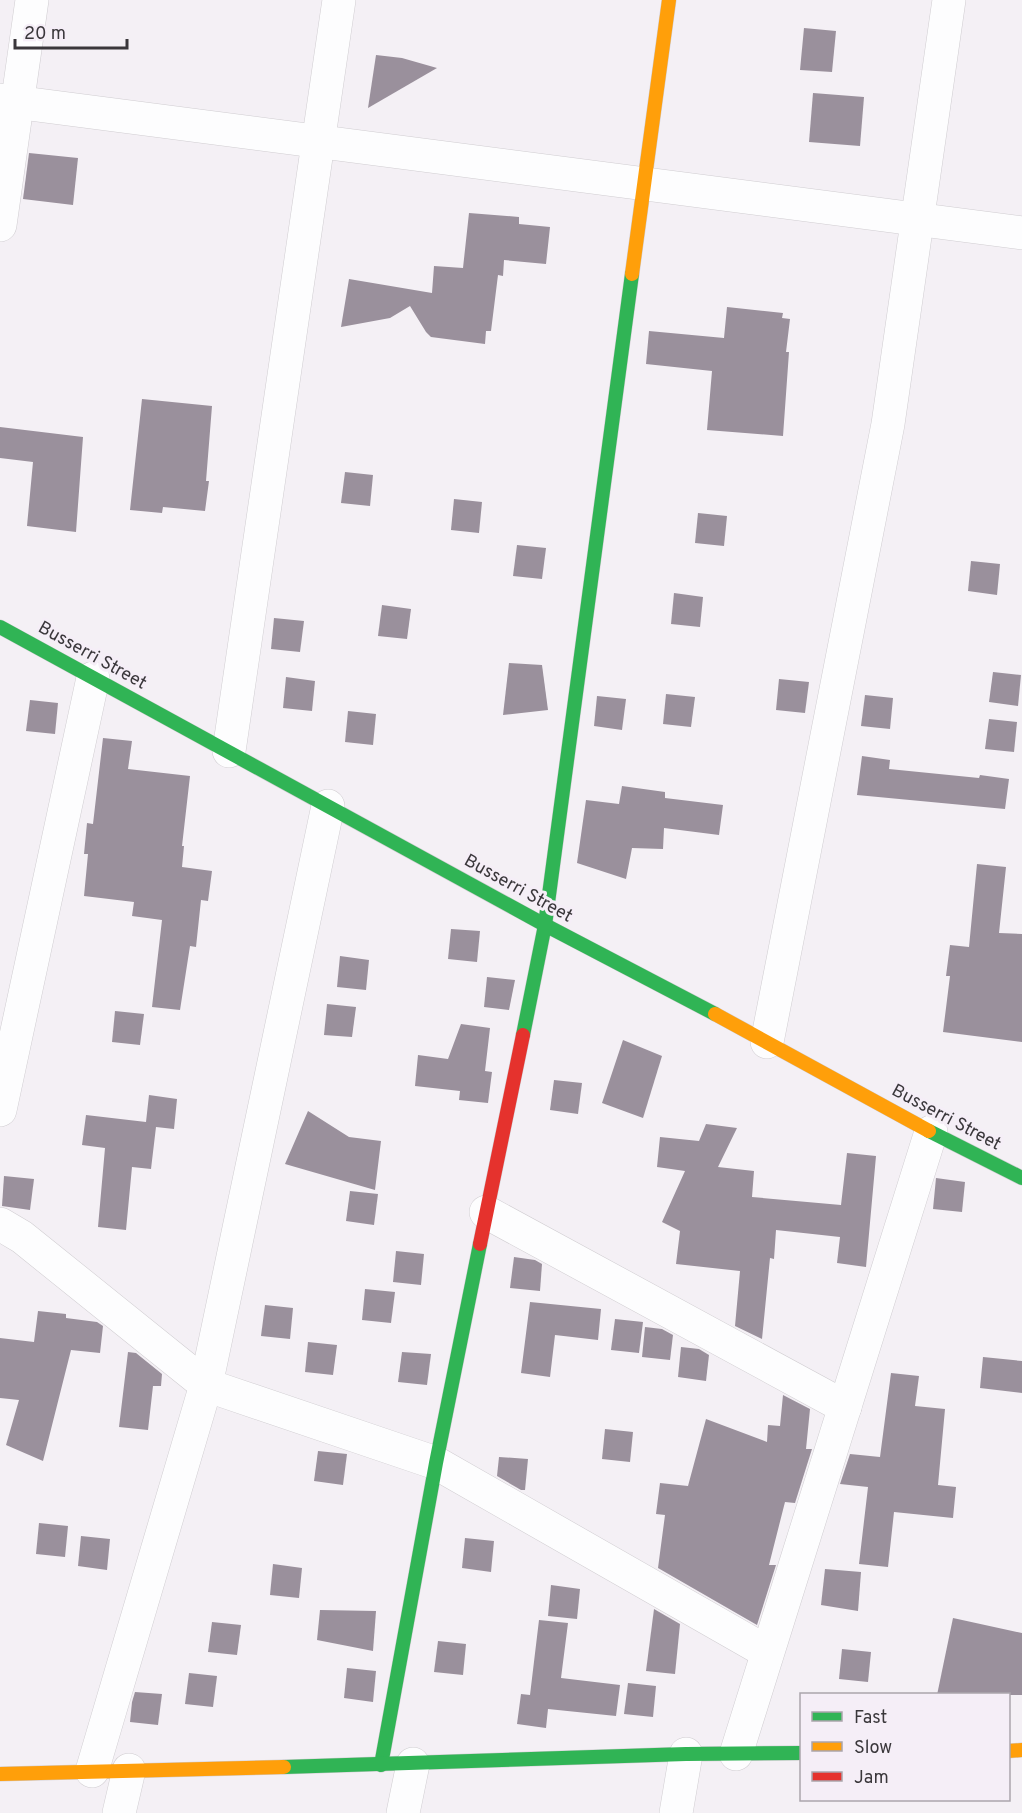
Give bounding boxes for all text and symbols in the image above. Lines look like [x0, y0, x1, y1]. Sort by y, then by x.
scale bar [15, 12, 128, 50]
text: 20 m [24, 23, 66, 46]
street label: Busserri Street [34, 617, 150, 695]
street label: Busserri Street [460, 850, 576, 928]
street label: Busserri Street [887, 1080, 1005, 1156]
legend [800, 1693, 1010, 1801]
text: Fast [854, 1707, 887, 1730]
text: Slow [854, 1737, 892, 1760]
text: Jam [854, 1767, 889, 1790]

